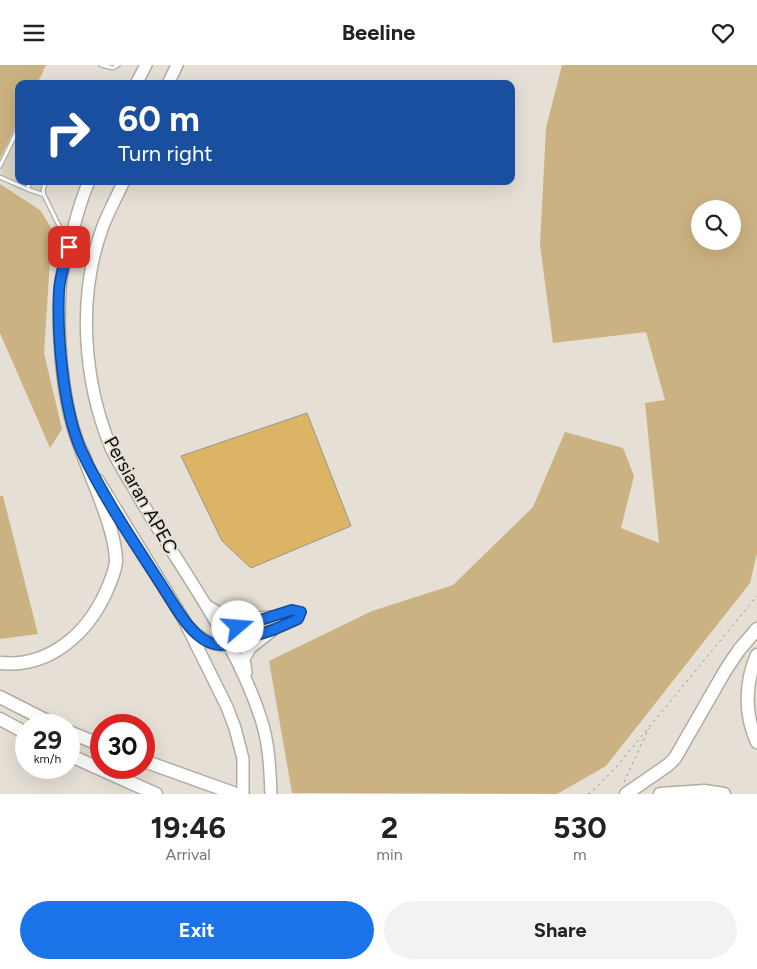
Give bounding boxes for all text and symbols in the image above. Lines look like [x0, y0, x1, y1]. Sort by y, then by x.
icon: menu [20, 19, 48, 47]
text: Beeline [342, 19, 415, 46]
icon: heart [709, 19, 737, 47]
text: 60 m [118, 98, 200, 140]
icon: right [35, 100, 100, 165]
text: Turn right [118, 140, 213, 167]
map controls [691, 200, 741, 250]
button: search [691, 200, 741, 250]
pin [48, 226, 90, 268]
icon: arrive [55, 233, 83, 261]
street label: Persiaran APEC [99, 432, 183, 558]
position arrow [211, 600, 263, 652]
speed limit sign: 30 [90, 714, 155, 779]
text: 29 [33, 725, 62, 755]
text: km/h [34, 752, 61, 766]
text: 19:46 [150, 809, 226, 846]
text: 2 [381, 809, 398, 846]
text: 530 [553, 809, 607, 846]
text: Arrival [166, 845, 211, 864]
text: min [376, 845, 403, 864]
text: m [573, 845, 587, 864]
button: Exit [20, 901, 374, 959]
button: Share [384, 901, 737, 959]

